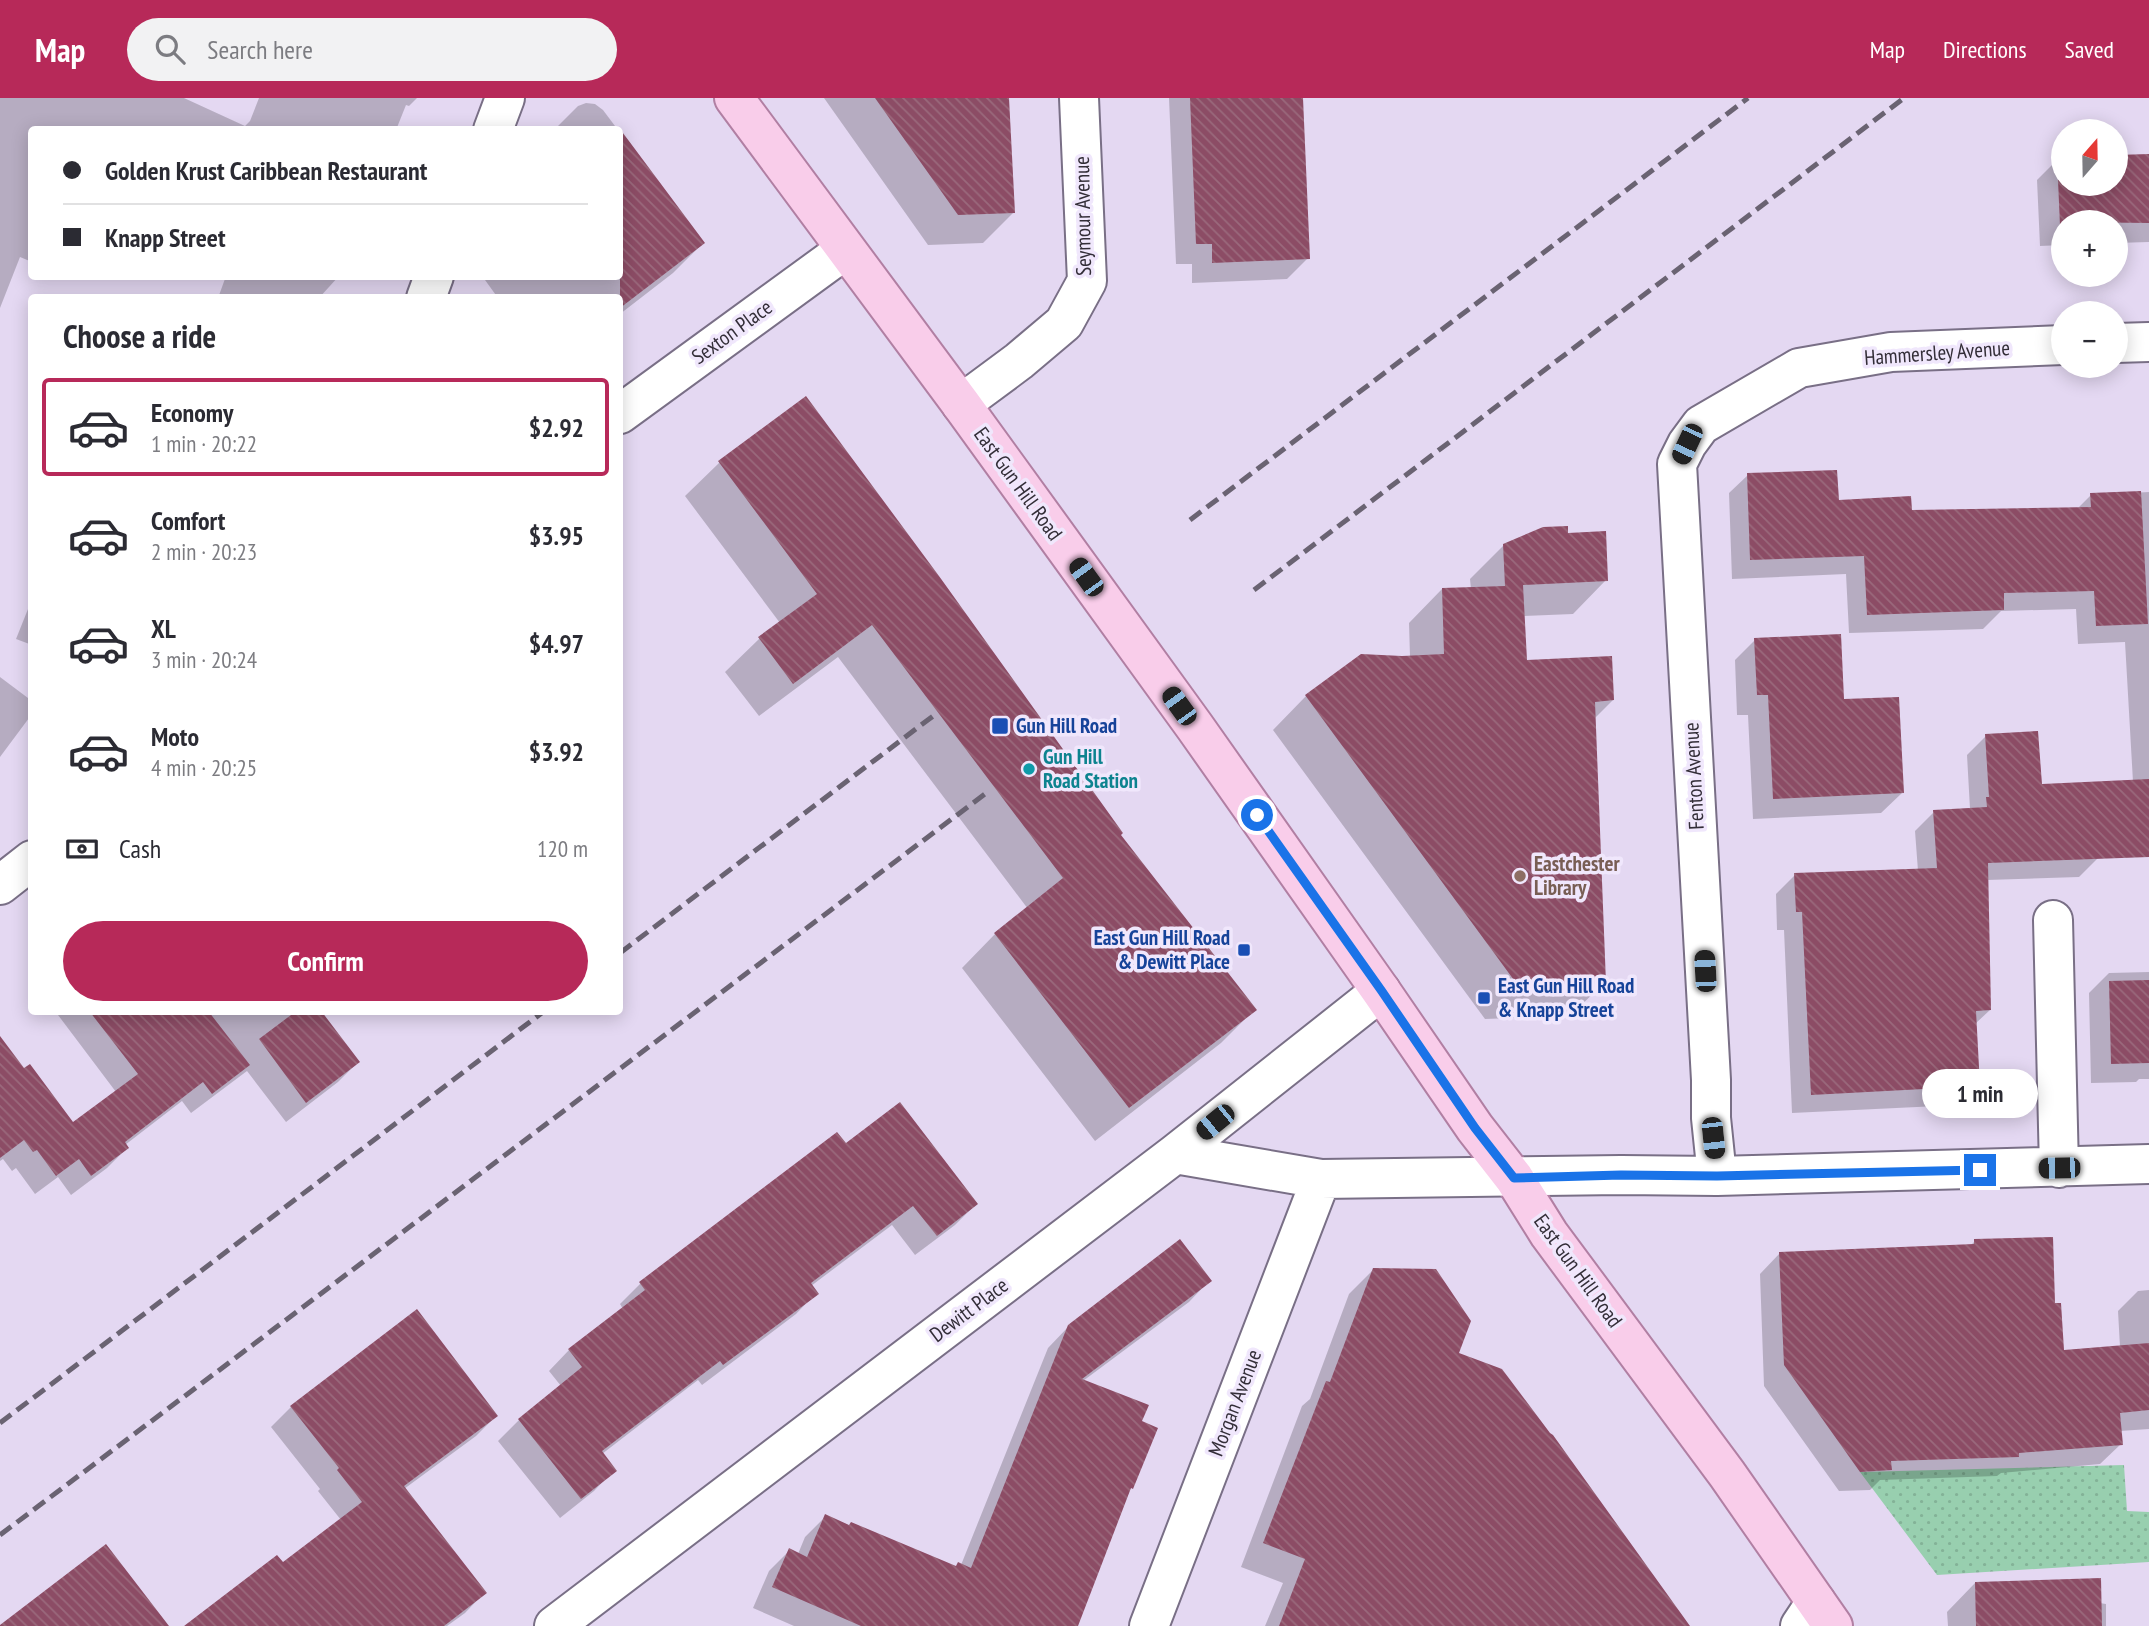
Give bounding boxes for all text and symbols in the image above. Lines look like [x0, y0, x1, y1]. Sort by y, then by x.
search box [127, 18, 617, 81]
text: Map [35, 28, 85, 71]
icon: search [151, 30, 189, 68]
text: Search here [207, 33, 313, 66]
text: Map [1870, 34, 1905, 65]
text: Directions [1943, 34, 2027, 65]
text: Saved [2065, 34, 2114, 65]
north arrow [2051, 119, 2128, 196]
map controls [2051, 119, 2128, 378]
text: Golden Krust Caribbean Restaurant [105, 154, 427, 187]
street label: Seymour Avenue [1068, 156, 1097, 276]
button: + [2051, 210, 2128, 287]
text: Knapp Street [105, 221, 226, 254]
street label: Sexton Place [686, 293, 777, 370]
button: − [2051, 301, 2128, 378]
text: Choose a ride [63, 315, 216, 357]
street label: Hammersley Avenue [1863, 334, 2011, 371]
icon: car [67, 396, 130, 459]
text: Economy [151, 396, 233, 429]
text: $2.92 [529, 411, 584, 444]
car [1669, 421, 1706, 467]
street label: East Gun Hill Road [968, 422, 1069, 546]
text: 1 min · 20:22 [151, 429, 257, 458]
icon: car [67, 504, 130, 567]
text: Comfort [151, 504, 225, 537]
text: $3.95 [529, 519, 584, 552]
text: 2 min · 20:23 [151, 537, 257, 566]
car [1066, 554, 1107, 600]
icon: car [67, 612, 130, 675]
text: XL [151, 612, 176, 645]
text: $4.97 [529, 627, 584, 660]
text: 3 min · 20:24 [151, 645, 257, 674]
car [1159, 683, 1200, 729]
place label: Gun Hill Road [1016, 712, 1117, 739]
marker: Gun Hill Road [990, 716, 1010, 736]
icon: car [67, 720, 130, 783]
text: Moto [151, 720, 199, 753]
street label: Fenton Avenue [1677, 722, 1710, 830]
text: $3.92 [529, 735, 584, 768]
place label: Gun Hill Road Station [1043, 743, 1138, 794]
text: 4 min · 20:25 [151, 753, 257, 782]
marker: Gun Hill Road Station [1021, 761, 1037, 777]
route start [1241, 799, 1273, 831]
icon: cash [63, 830, 101, 868]
text: Cash [119, 832, 161, 865]
text: 120 m [537, 834, 588, 863]
place label: Eastchester Library [1534, 850, 1620, 901]
marker: Eastchester Library [1512, 868, 1528, 884]
button: Confirm [63, 921, 588, 1001]
place label: East Gun Hill Road & Dewitt Place [1094, 924, 1230, 975]
marker: East Gun Hill Road & Dewitt Place [1236, 942, 1252, 958]
car [1694, 949, 1717, 993]
place label: East Gun Hill Road & Knapp Street [1498, 972, 1634, 1023]
marker: East Gun Hill Road & Knapp Street [1476, 990, 1492, 1006]
callout: 1 min [1922, 1068, 2038, 1118]
text: 1 min [1957, 1079, 2003, 1108]
car [1193, 1101, 1238, 1143]
car [1701, 1116, 1726, 1160]
route end [1964, 1154, 1996, 1186]
car [2038, 1157, 2081, 1179]
street label: East Gun Hill Road [1528, 1209, 1629, 1333]
street label: Dewitt Place [924, 1271, 1013, 1348]
street label: Morgan Avenue [1202, 1346, 1267, 1460]

